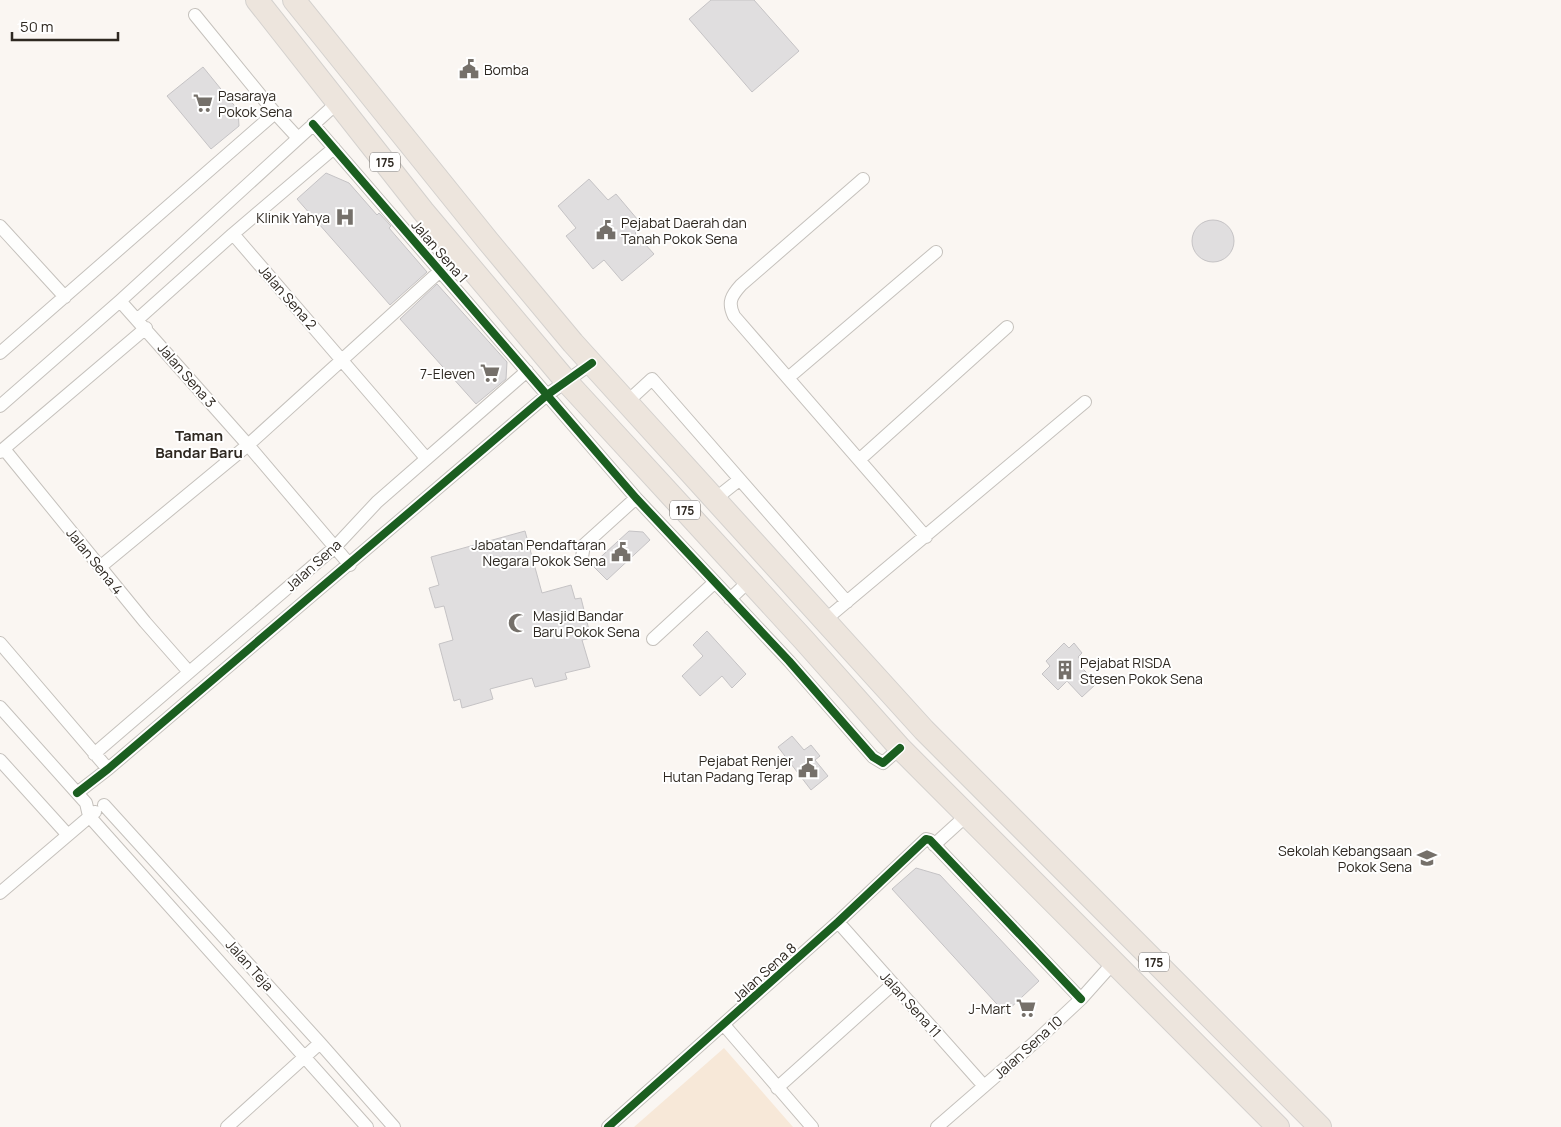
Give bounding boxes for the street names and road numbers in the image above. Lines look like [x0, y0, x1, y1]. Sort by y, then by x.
road number: 175 [370, 152, 400, 172]
street label: Jalan Sena 1 [407, 216, 473, 286]
street label: Jalan Sena 2 [255, 261, 321, 333]
street label: Jalan Sena 3 [154, 339, 220, 411]
road number: 175 [670, 500, 700, 520]
street label: Jalan Sena 4 [62, 524, 128, 598]
street label: Jalan Sena [281, 535, 345, 595]
street label: Jalan Teja [222, 935, 278, 995]
street label: Jalan Sena 8 [728, 938, 800, 1006]
road number: 175 [1139, 952, 1169, 972]
street label: Jalan Sena 11 [876, 967, 946, 1041]
street label: Jalan Sena 10 [990, 1011, 1066, 1083]

